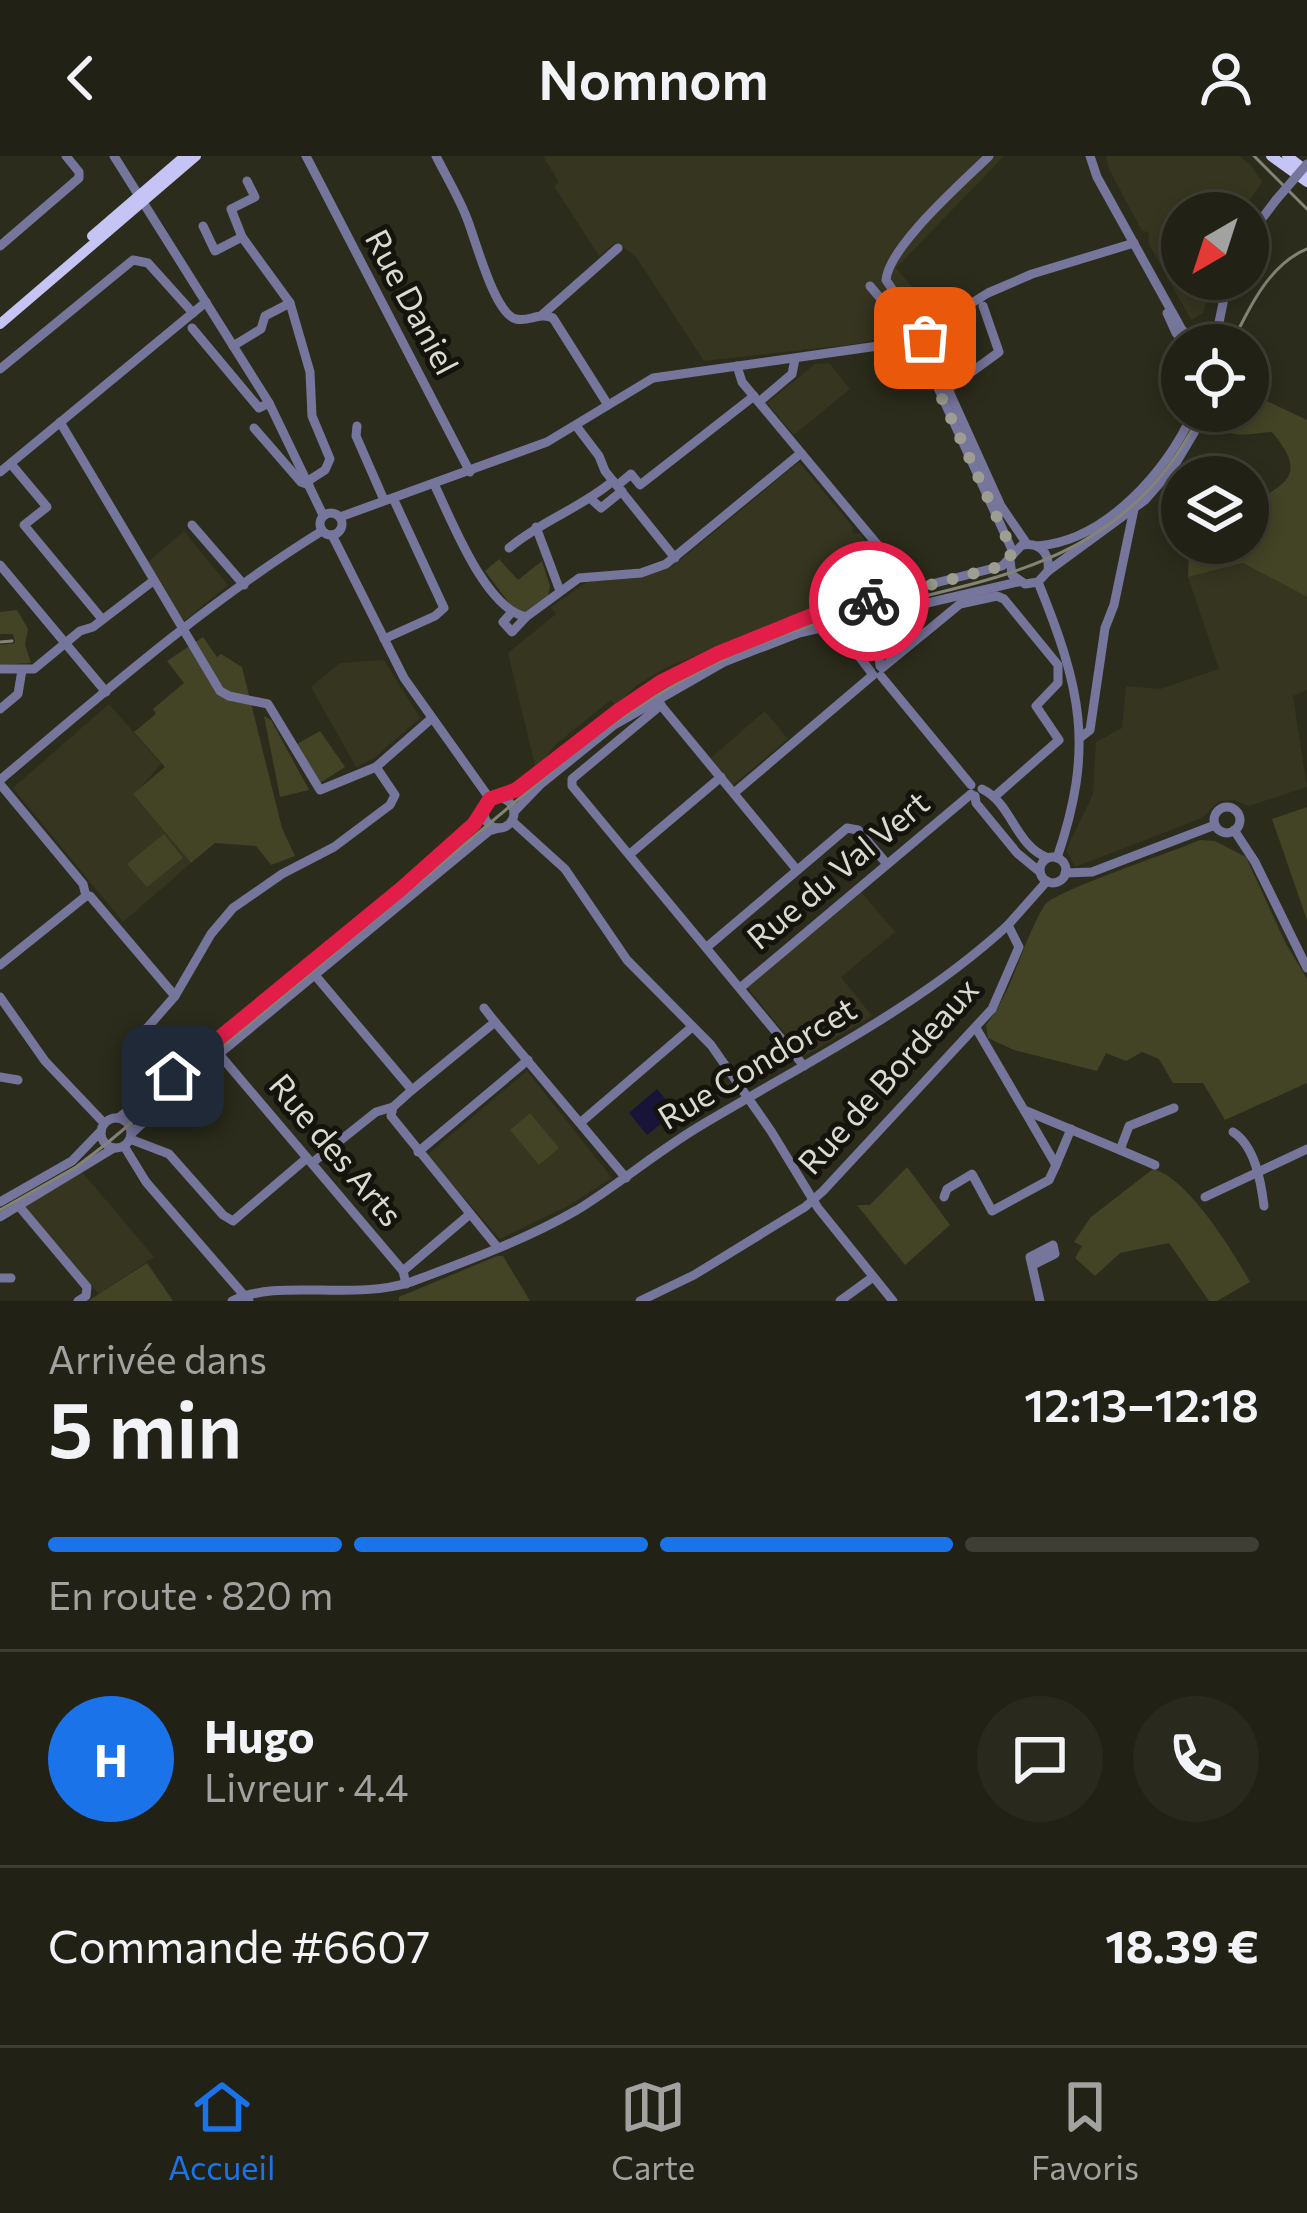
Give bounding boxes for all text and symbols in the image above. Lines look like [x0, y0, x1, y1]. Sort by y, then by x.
icon: back [48, 45, 114, 111]
text: Nomnom [538, 45, 769, 111]
icon: person [1193, 45, 1259, 111]
north arrow [1161, 192, 1269, 300]
map controls [1161, 192, 1269, 564]
street label: Rue Daniel [358, 222, 469, 381]
pin [874, 287, 976, 389]
icon: bag [892, 305, 958, 371]
button: locate [1161, 324, 1269, 432]
button: layers [1161, 456, 1269, 564]
courier [809, 541, 929, 661]
icon: bike [836, 568, 902, 634]
street label: Rue du Val Vert [738, 781, 936, 957]
street label: Rue de Bordeaux [788, 968, 986, 1182]
street label: Rue Condorcet [650, 987, 863, 1137]
pin [122, 1025, 224, 1127]
icon: home [140, 1043, 206, 1109]
street label: Rue des Arts [262, 1064, 413, 1234]
text: Arrivée dans [48, 1334, 267, 1382]
text: 12:13–12:18 [1024, 1376, 1259, 1431]
text: 5 min [48, 1379, 242, 1474]
text: En route · 820 m [48, 1570, 333, 1618]
button: chat [977, 1696, 1103, 1822]
button: phone [1133, 1696, 1259, 1822]
text: Hugo [204, 1707, 315, 1762]
text: H [94, 1731, 128, 1786]
text: Livreur · 4.4 [204, 1762, 409, 1810]
text: Commande #6607 [48, 1917, 430, 1972]
text: 18.39 € [1105, 1917, 1259, 1972]
tab: Accueil [168, 2074, 275, 2187]
tab: Carte [611, 2074, 695, 2187]
tab: Favoris [1031, 2074, 1139, 2187]

